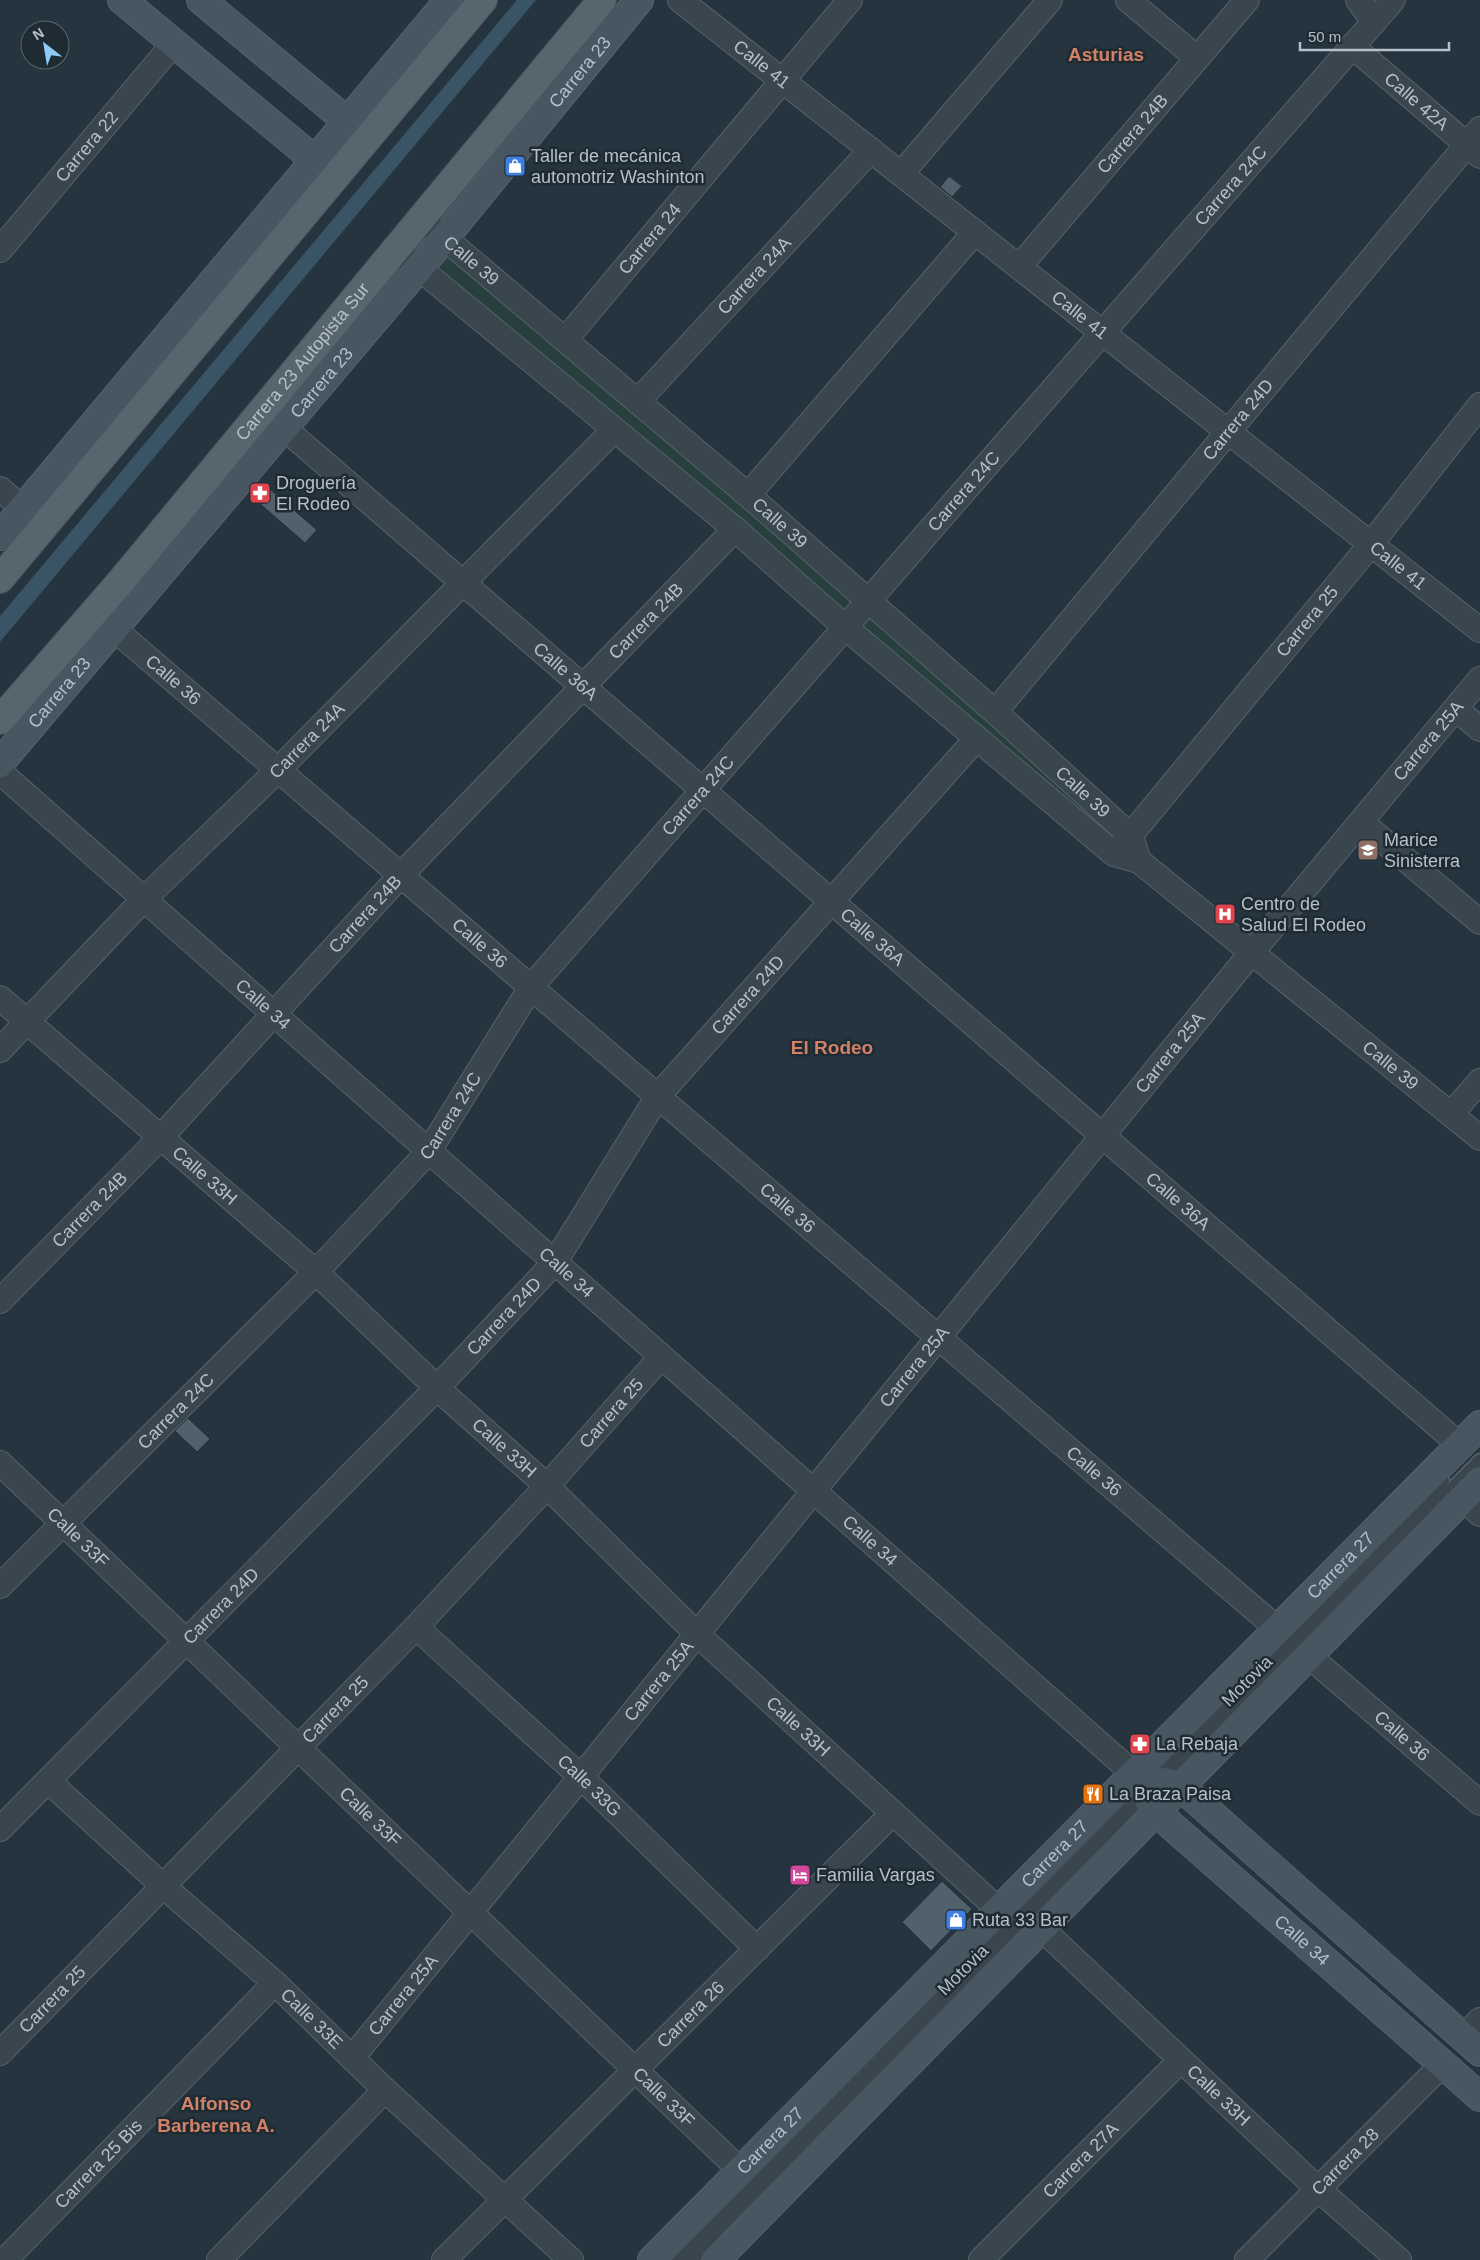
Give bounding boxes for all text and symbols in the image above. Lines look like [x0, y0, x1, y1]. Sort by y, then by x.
north arrow [20, 20, 70, 70]
scale bar [1300, 20, 1449, 52]
text: N [30, 24, 47, 43]
text: 50 m [1308, 28, 1341, 45]
street label: Carrera 23 [545, 33, 615, 112]
street label: Calle 41 [730, 36, 794, 93]
district label: Asturias [1068, 44, 1144, 65]
street label: Calle 42A [1380, 68, 1453, 134]
street label: Carrera 24B [1093, 90, 1172, 178]
street label: Carrera 22 [52, 107, 122, 186]
street label: Carrera 24C [1191, 142, 1271, 230]
place label: Taller de mecánica automotriz Washinton [531, 146, 704, 187]
shop icon: Taller de mecánica automotriz Washinton [503, 154, 527, 178]
street label: Carrera 24 [614, 199, 685, 278]
street label: Calle 39 [440, 232, 503, 290]
street label: Carrera 24A [714, 233, 795, 318]
street label: Carrera 23 Autopista Sur [231, 278, 375, 444]
street label: Calle 41 [1048, 287, 1112, 343]
street label: Carrera 23 [285, 343, 357, 423]
street label: Carrera 24D [1199, 375, 1277, 464]
street label: Carrera 24C [924, 448, 1004, 535]
place label: Droguería El Rodeo [276, 473, 357, 514]
pharmacy icon: Droguería El Rodeo [248, 481, 272, 505]
street label: Calle 39 [748, 494, 811, 552]
street label: Calle 41 [1366, 537, 1430, 594]
street label: Carrera 24B [605, 579, 687, 663]
street label: Carrera 25 [1272, 582, 1342, 661]
street label: Calle 36A [529, 638, 601, 704]
street label: Calle 36 [142, 651, 205, 709]
street label: Carrera 23 [24, 653, 95, 732]
street label: Carrera 25A [1389, 697, 1467, 785]
street label: Carrera 24A [266, 699, 349, 783]
street label: Carrera 24C [658, 752, 738, 840]
street label: Calle 39 [1052, 762, 1114, 822]
place label: Marice Sinisterra [1384, 830, 1461, 871]
school or university icon: Marice Sinisterra [1356, 838, 1380, 862]
street label: Carrera 24B [325, 871, 406, 957]
place label: Centro de Salud El Rodeo [1241, 894, 1366, 935]
hospital icon: Centro de Salud El Rodeo [1213, 902, 1237, 926]
street label: Calle 36A [836, 904, 909, 970]
street label: Calle 36 [448, 914, 511, 972]
street label: Carrera 24D [707, 951, 788, 1039]
street label: Calle 34 [232, 975, 294, 1034]
street label: Carrera 25A [1131, 1008, 1209, 1097]
district label: El Rodeo [791, 1037, 873, 1058]
street label: Calle 39 [1359, 1037, 1422, 1094]
street label: Carrera 24C [416, 1069, 485, 1164]
street label: Calle 33H [168, 1142, 241, 1209]
street label: Carrera 24B [48, 1168, 131, 1252]
street label: Calle 36A [1142, 1168, 1214, 1234]
street label: Calle 36 [756, 1179, 819, 1237]
street label: Calle 34 [535, 1243, 598, 1302]
street label: Carrera 24D [463, 1273, 545, 1359]
street label: Carrera 25A [876, 1323, 953, 1411]
street label: Carrera 24C [134, 1369, 218, 1453]
street label: Carrera 25 [575, 1374, 647, 1452]
street label: Calle 33H [468, 1414, 540, 1482]
street label: Calle 36 [1062, 1442, 1126, 1500]
street label: Calle 33F [43, 1504, 113, 1571]
street label: Calle 34 [839, 1511, 901, 1570]
street label: Carrera 27 [1303, 1528, 1378, 1603]
street label: Carrera 24D [179, 1564, 263, 1648]
street label: Carrera 25A [620, 1637, 697, 1725]
street label: Motovia [1218, 1651, 1277, 1710]
street label: Carrera 25 [298, 1672, 373, 1747]
street label: Calle 33H [762, 1692, 834, 1761]
street label: Calle 36 [1370, 1707, 1433, 1765]
pharmacy icon: La Rebaja [1128, 1732, 1152, 1756]
place label: La Rebaja [1156, 1734, 1239, 1754]
street label: Calle 33G [554, 1751, 625, 1821]
restaurant icon: La Braza Paisa [1081, 1782, 1105, 1806]
street label: Calle 33F [335, 1783, 405, 1851]
place label: La Braza Paisa [1109, 1784, 1232, 1804]
street label: Carrera 27 [1017, 1816, 1092, 1891]
hotel icon: Familia Vargas [788, 1863, 812, 1887]
place label: Familia Vargas [816, 1865, 935, 1885]
shop icon: Ruta 33 Bar [944, 1908, 968, 1932]
place label: Ruta 33 Bar [972, 1910, 1068, 1930]
street label: Calle 34 [1270, 1911, 1333, 1970]
street label: Motovia [934, 1940, 993, 1999]
street label: Carrera 25A [364, 1951, 442, 2040]
street label: Carrera 25 [15, 1962, 90, 2037]
street label: Carrera 26 [653, 1977, 728, 2052]
street label: Calle 33E [277, 1984, 347, 2053]
street label: Calle 33H [1183, 2061, 1254, 2130]
street label: Calle 33F [629, 2063, 699, 2131]
district label: Alfonso Barberena A. [157, 2093, 275, 2136]
street label: Carrera 27 [733, 2103, 808, 2178]
street label: Carrera 25 Bis [51, 2115, 146, 2213]
street label: Carrera 27A [1039, 2119, 1122, 2202]
street label: Carrera 28 [1308, 2124, 1383, 2199]

